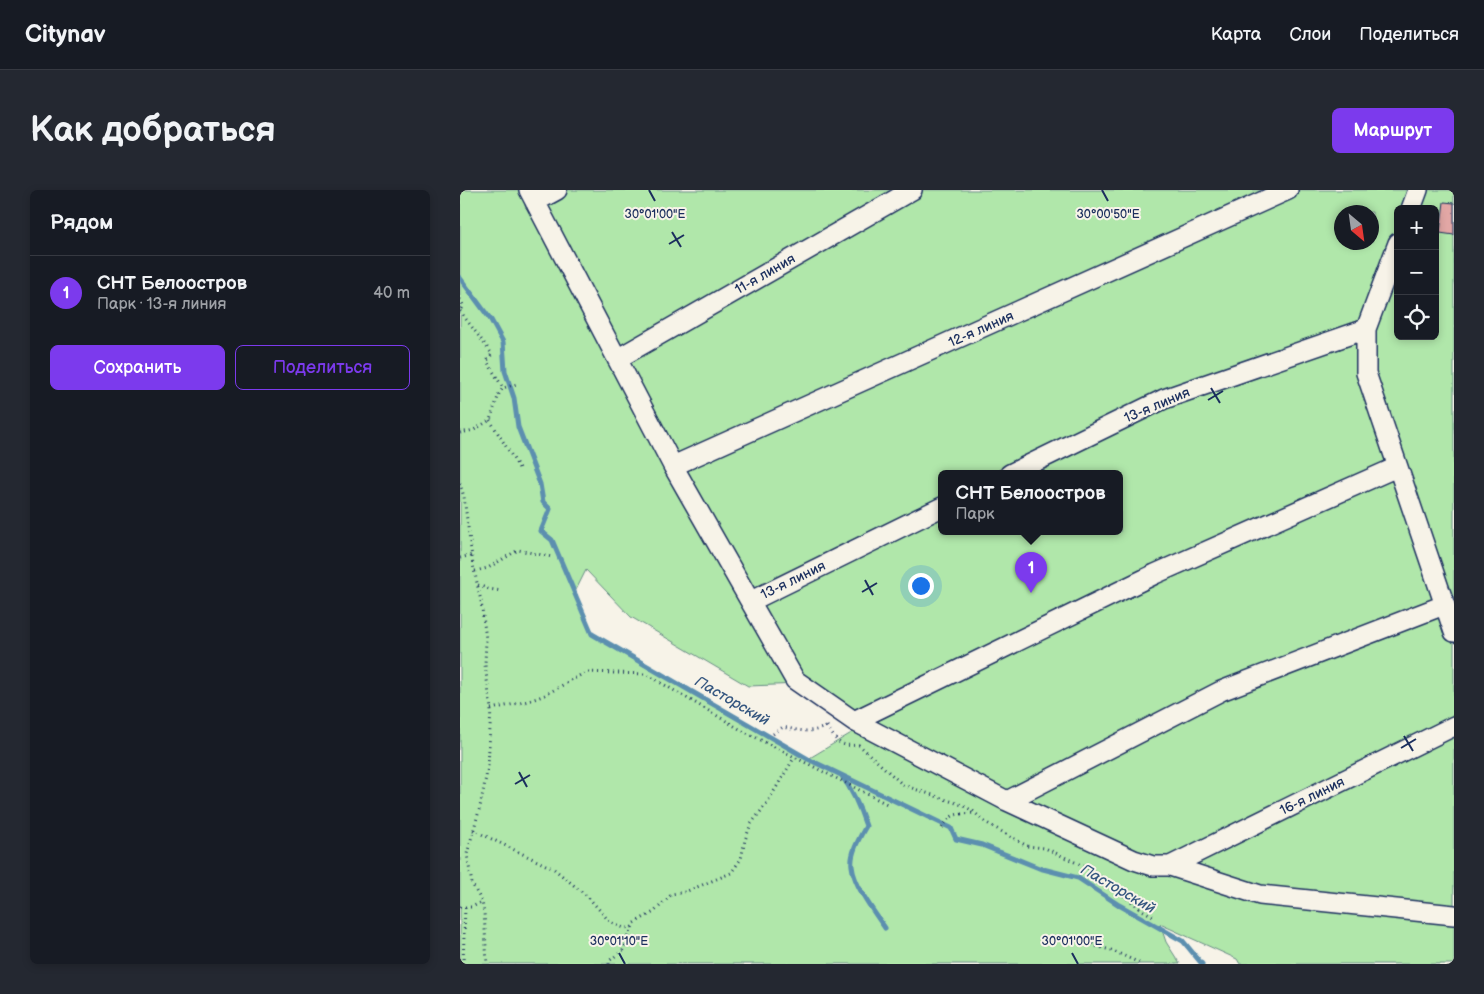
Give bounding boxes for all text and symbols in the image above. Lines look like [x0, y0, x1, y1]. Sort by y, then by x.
text: Citynav [25, 20, 106, 49]
text: Карта [1211, 24, 1261, 45]
text: Слои [1289, 24, 1331, 45]
text: Поделиться [1359, 24, 1459, 45]
button: Маршрут [1332, 108, 1454, 153]
text: Как добраться [30, 109, 276, 152]
north arrow [1334, 205, 1379, 250]
map controls [1394, 205, 1439, 340]
button: + [1394, 205, 1439, 250]
text: 30°01'00"E [625, 207, 686, 222]
text: 30°00'50"E [1076, 207, 1140, 222]
text: Рядом [50, 210, 113, 235]
street label: 11-я линия [732, 250, 798, 298]
button: − [1394, 250, 1439, 295]
text: СНТ Белоостров [97, 272, 247, 295]
text: 1 [63, 284, 69, 303]
text: 40 m [373, 284, 410, 303]
text: Парк · 13-я линия [97, 295, 226, 314]
button: locate [1394, 295, 1439, 340]
street label: 12-я линия [946, 307, 1016, 351]
button: Сохранить [50, 345, 225, 390]
button: Поделиться [235, 345, 410, 390]
street label: 13-я линия [1121, 383, 1193, 426]
popup [938, 470, 1123, 535]
text: СНТ Белоостров [955, 482, 1106, 505]
text: Парк [955, 505, 994, 524]
pin: 1 [1015, 552, 1047, 593]
street label: 13-я линия [758, 557, 828, 603]
your location [908, 573, 934, 599]
water label: Пасторский [691, 672, 773, 730]
street label: 16-я линия [1277, 773, 1347, 819]
water label: Пасторский [1077, 860, 1159, 918]
text: 30°01'10"E [590, 934, 648, 949]
text: 30°01'00"E [1042, 934, 1103, 949]

